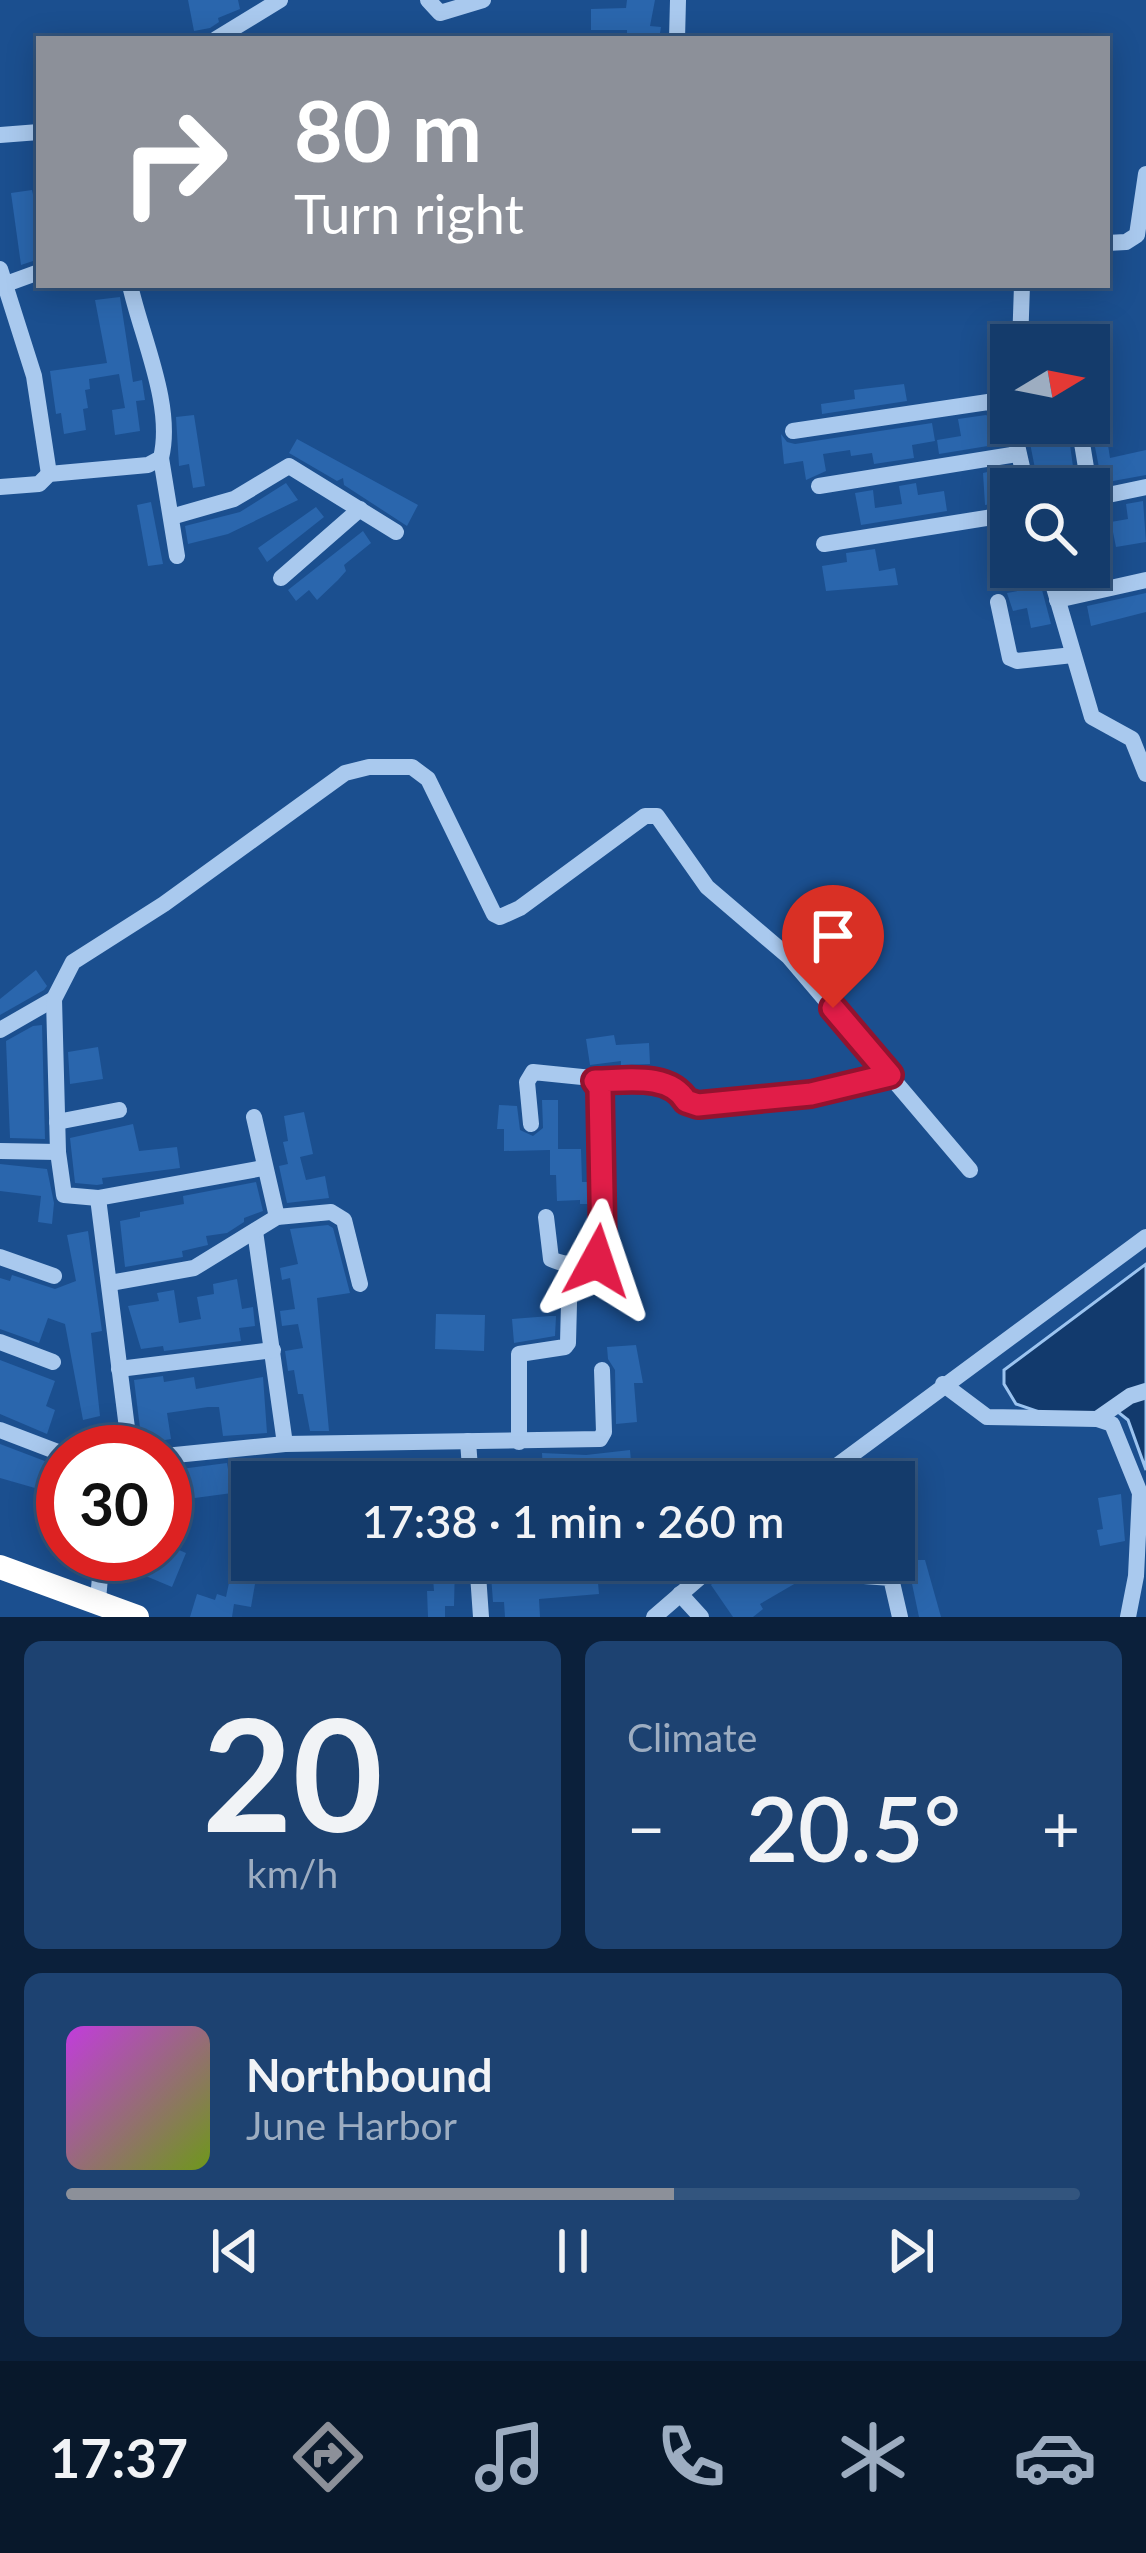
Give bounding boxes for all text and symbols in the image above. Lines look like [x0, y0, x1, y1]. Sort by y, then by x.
text: 80 m [294, 79, 482, 180]
icon: right [96, 84, 252, 240]
text: Turn right [294, 181, 524, 246]
north arrow [990, 324, 1110, 444]
map controls [990, 324, 1110, 588]
button: search [990, 468, 1110, 588]
pin [782, 885, 884, 1008]
icon: arrive [800, 903, 866, 969]
position arrow [534, 1198, 660, 1324]
speed limit sign: 30 [36, 1425, 192, 1581]
text: 17:38 · 1 min · 260 m [362, 1494, 784, 1548]
text: 20 [202, 1678, 383, 1865]
text: Climate [627, 1714, 757, 1760]
text: 20.5° [746, 1773, 961, 1881]
text: − [627, 1788, 665, 1867]
text: + [1042, 1788, 1080, 1867]
text: km/h [247, 1850, 338, 1896]
text: Northbound [246, 2048, 492, 2102]
text: June Harbor [246, 2102, 457, 2148]
icon: previous [202, 2218, 268, 2284]
icon: pause [540, 2218, 606, 2284]
icon: next [878, 2218, 944, 2284]
icon: directions [286, 2415, 370, 2499]
icon: music [468, 2415, 552, 2499]
icon: phone [649, 2415, 733, 2499]
icon: climate [831, 2415, 915, 2499]
icon: car [1013, 2415, 1097, 2499]
text: 17:37 [49, 2425, 188, 2490]

